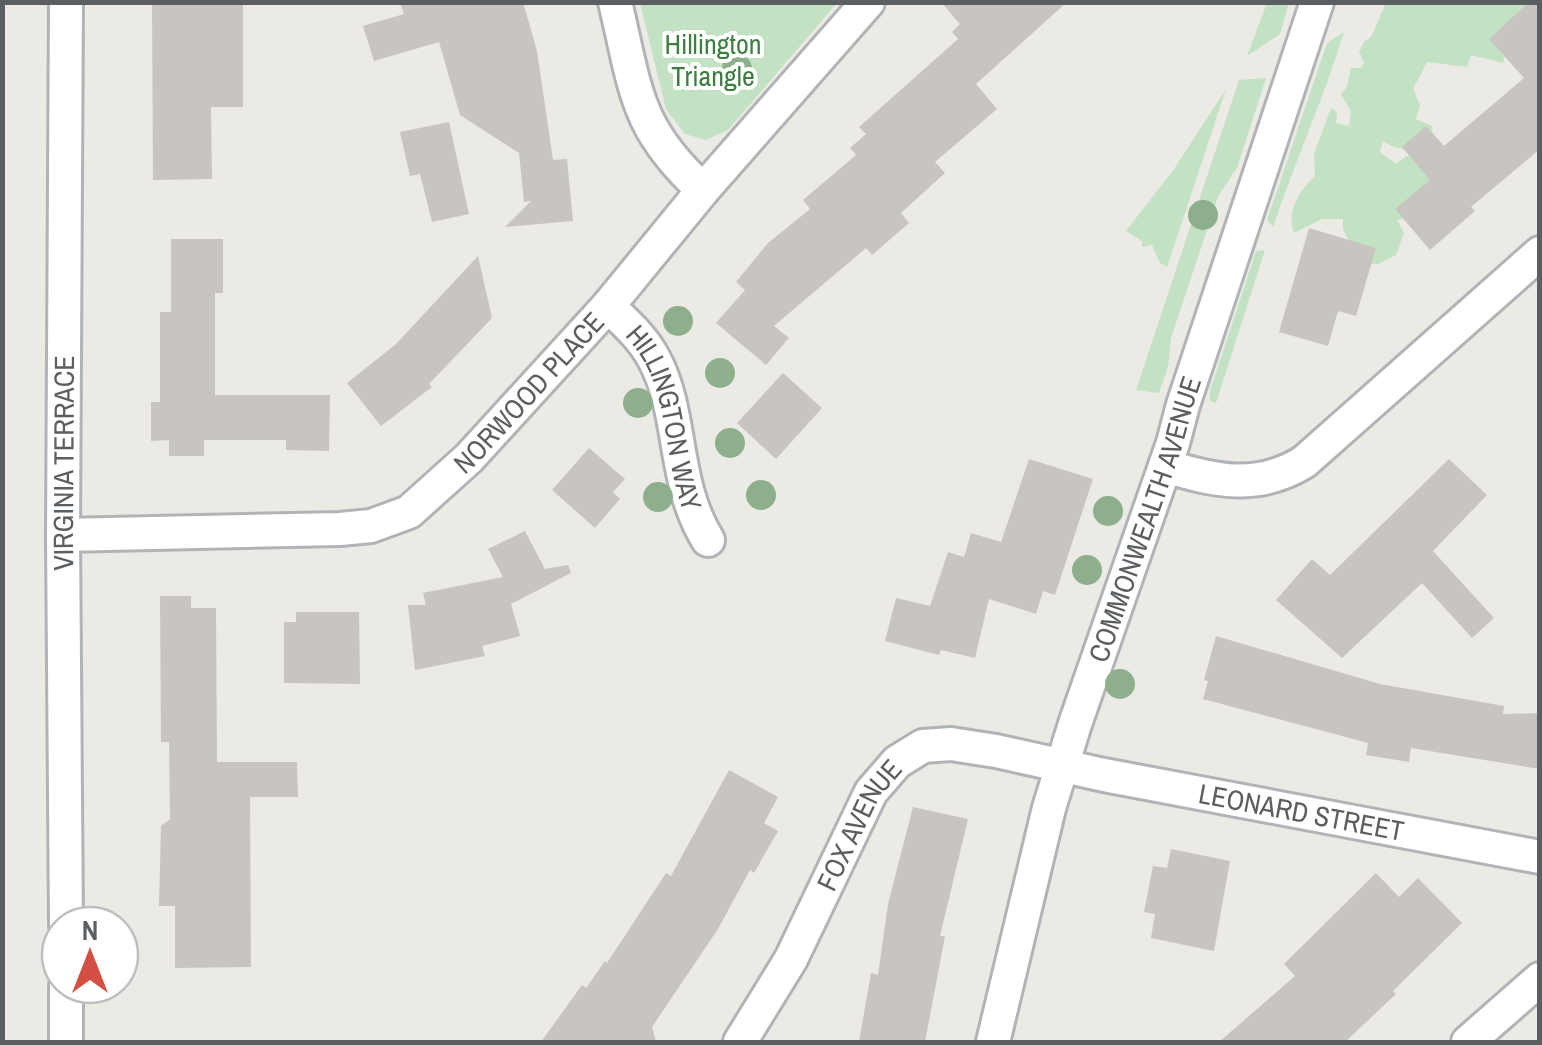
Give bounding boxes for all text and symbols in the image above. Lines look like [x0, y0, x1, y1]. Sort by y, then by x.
park label: Hillington Triangle [665, 25, 762, 95]
street label: NORWOOD PLACE [445, 304, 612, 482]
street label: HILLINGTON WAY [618, 317, 711, 516]
street label: VIRGINIA TERRACE [44, 355, 83, 571]
street label: COMMONWEALTH AVENUE [1079, 371, 1210, 667]
street label: FOX AVENUE [808, 751, 910, 897]
street label: LEONARD STREET [1196, 774, 1407, 850]
north arrow [40, 905, 140, 1005]
text: N [82, 911, 98, 949]

